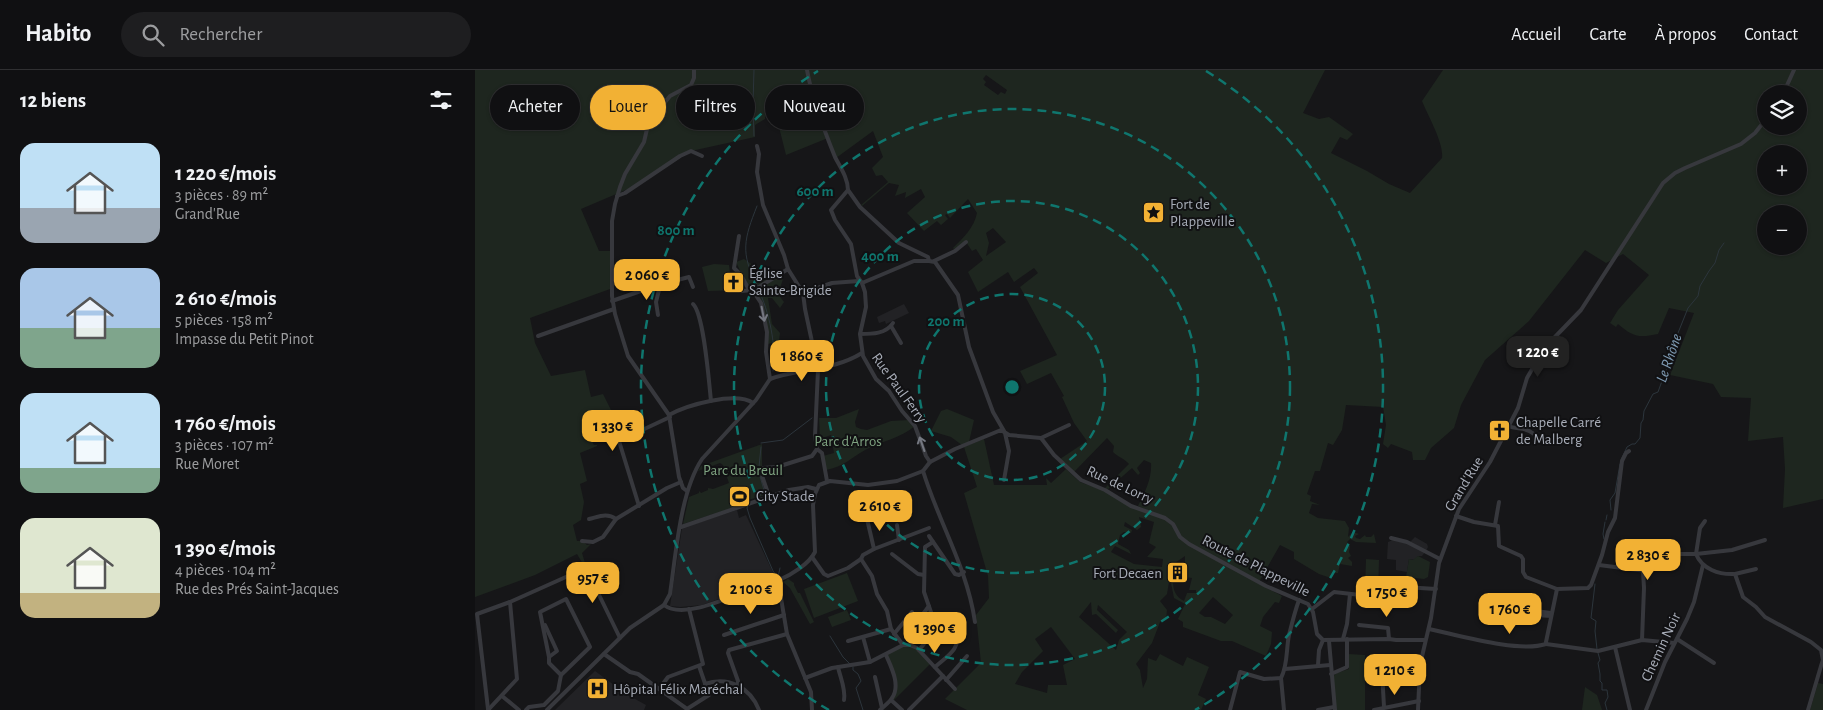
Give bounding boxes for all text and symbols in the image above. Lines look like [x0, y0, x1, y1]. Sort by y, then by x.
search box [121, 12, 471, 57]
icon: search [139, 21, 167, 49]
text: Habito [25, 22, 91, 46]
text: Rechercher [179, 25, 262, 44]
text: Accueil [1511, 26, 1562, 44]
text: Carte [1590, 26, 1627, 44]
text: À propos [1655, 26, 1716, 44]
text: Contact [1744, 26, 1798, 44]
chip: Acheter [490, 85, 580, 130]
chip: Louer [590, 85, 666, 130]
chip: Filtres [676, 85, 755, 130]
chip: Nouveau [765, 85, 864, 130]
map controls [1757, 85, 1807, 255]
button: layers [1757, 85, 1807, 135]
icon: filters [427, 86, 455, 114]
text: 12 biens [20, 90, 86, 111]
button: + [1757, 145, 1807, 195]
icon: home [60, 163, 120, 223]
text: 1 220 €/mois [175, 163, 276, 184]
text: 600 m [796, 184, 834, 199]
text: 3 pièces · 89 m² [175, 187, 268, 203]
place label: Fort de Plappeville [1170, 197, 1235, 229]
place icon: Fort de Plappeville [1142, 201, 1166, 225]
button: − [1757, 205, 1807, 255]
text: Grand'Rue [175, 206, 240, 222]
text: 800 m [657, 223, 695, 238]
text: 400 m [861, 249, 899, 264]
pin: 2 060 € [601, 258, 693, 301]
place label: Église Sainte-Brigide [749, 264, 832, 298]
text: 2 060 € [625, 267, 669, 283]
church icon: Église Sainte-Brigide [721, 270, 745, 294]
icon: home [60, 288, 120, 348]
text: 2 610 €/mois [175, 288, 277, 309]
one-way arrow [759, 306, 769, 322]
text: 5 pièces · 158 m² [175, 312, 273, 328]
text: 200 m [927, 314, 965, 329]
text: Impasse du Petit Pinot [175, 331, 314, 347]
water label: Le Rhône [1653, 332, 1685, 384]
pin: 1 220 € [1492, 336, 1584, 378]
pin: 1 860 € [756, 340, 848, 382]
text: 1 220 € [1517, 344, 1559, 360]
text: 1 860 € [781, 348, 823, 364]
street label: Rue Paul Ferry [869, 350, 930, 426]
centre of rings [1003, 378, 1021, 396]
pin: 1 330 € [567, 410, 659, 452]
icon: home [60, 413, 120, 473]
text: 1 760 €/mois [175, 413, 276, 434]
place label: Chapelle Carré de Malberg [1516, 415, 1601, 447]
text: 1 330 € [593, 418, 633, 434]
church icon: Chapelle Carré de Malberg [1488, 419, 1512, 443]
park label: Parc d'Arros [814, 434, 882, 449]
text: 3 pièces · 107 m² [175, 437, 274, 453]
one-way arrow [917, 437, 926, 453]
street label: Grand'Rue [1442, 454, 1486, 514]
text: Rue Moret [175, 456, 239, 472]
park label: Parc du Breuil [703, 463, 783, 478]
street label: Rue de Lorry [1084, 463, 1156, 507]
sports icon: City Stade [728, 484, 752, 508]
place label: City Stade [756, 489, 815, 504]
pin: 2 610 € [834, 490, 926, 532]
text: 2 610 € [859, 498, 901, 514]
street label: Route de Plappeville [1200, 532, 1312, 600]
icon: home [60, 538, 120, 598]
text: 1 390 €/mois [175, 538, 276, 559]
pin: 2 830 € [1602, 538, 1694, 581]
text: 2 830 € [1627, 547, 1669, 563]
building icon: Fort Decaen [1166, 561, 1190, 585]
text: 4 pièces · 104 m² [175, 562, 276, 578]
pin: 957 € [558, 562, 628, 604]
place label: Fort Decaen [1093, 566, 1162, 581]
text: 957 € [577, 570, 609, 586]
pin: 2 100 € [705, 572, 797, 615]
pin: 1 750 € [1341, 576, 1433, 618]
text: Rue des Prés Saint-Jacques [175, 581, 339, 597]
text: 2 100 € [730, 581, 772, 597]
text: 1 750 € [1367, 584, 1407, 600]
pin: 1 760 € [1464, 592, 1556, 635]
text: 1 760 € [1489, 601, 1531, 617]
street label: Chemin Noir [1639, 610, 1684, 684]
pin: 1 390 € [889, 612, 981, 654]
text: 1 390 € [914, 620, 956, 636]
pin: 1 210 € [1349, 654, 1441, 696]
text: 1 210 € [1375, 662, 1415, 678]
hospital icon: Hôpital Félix Maréchal [585, 677, 609, 701]
place label: Hôpital Félix Maréchal [613, 682, 743, 697]

